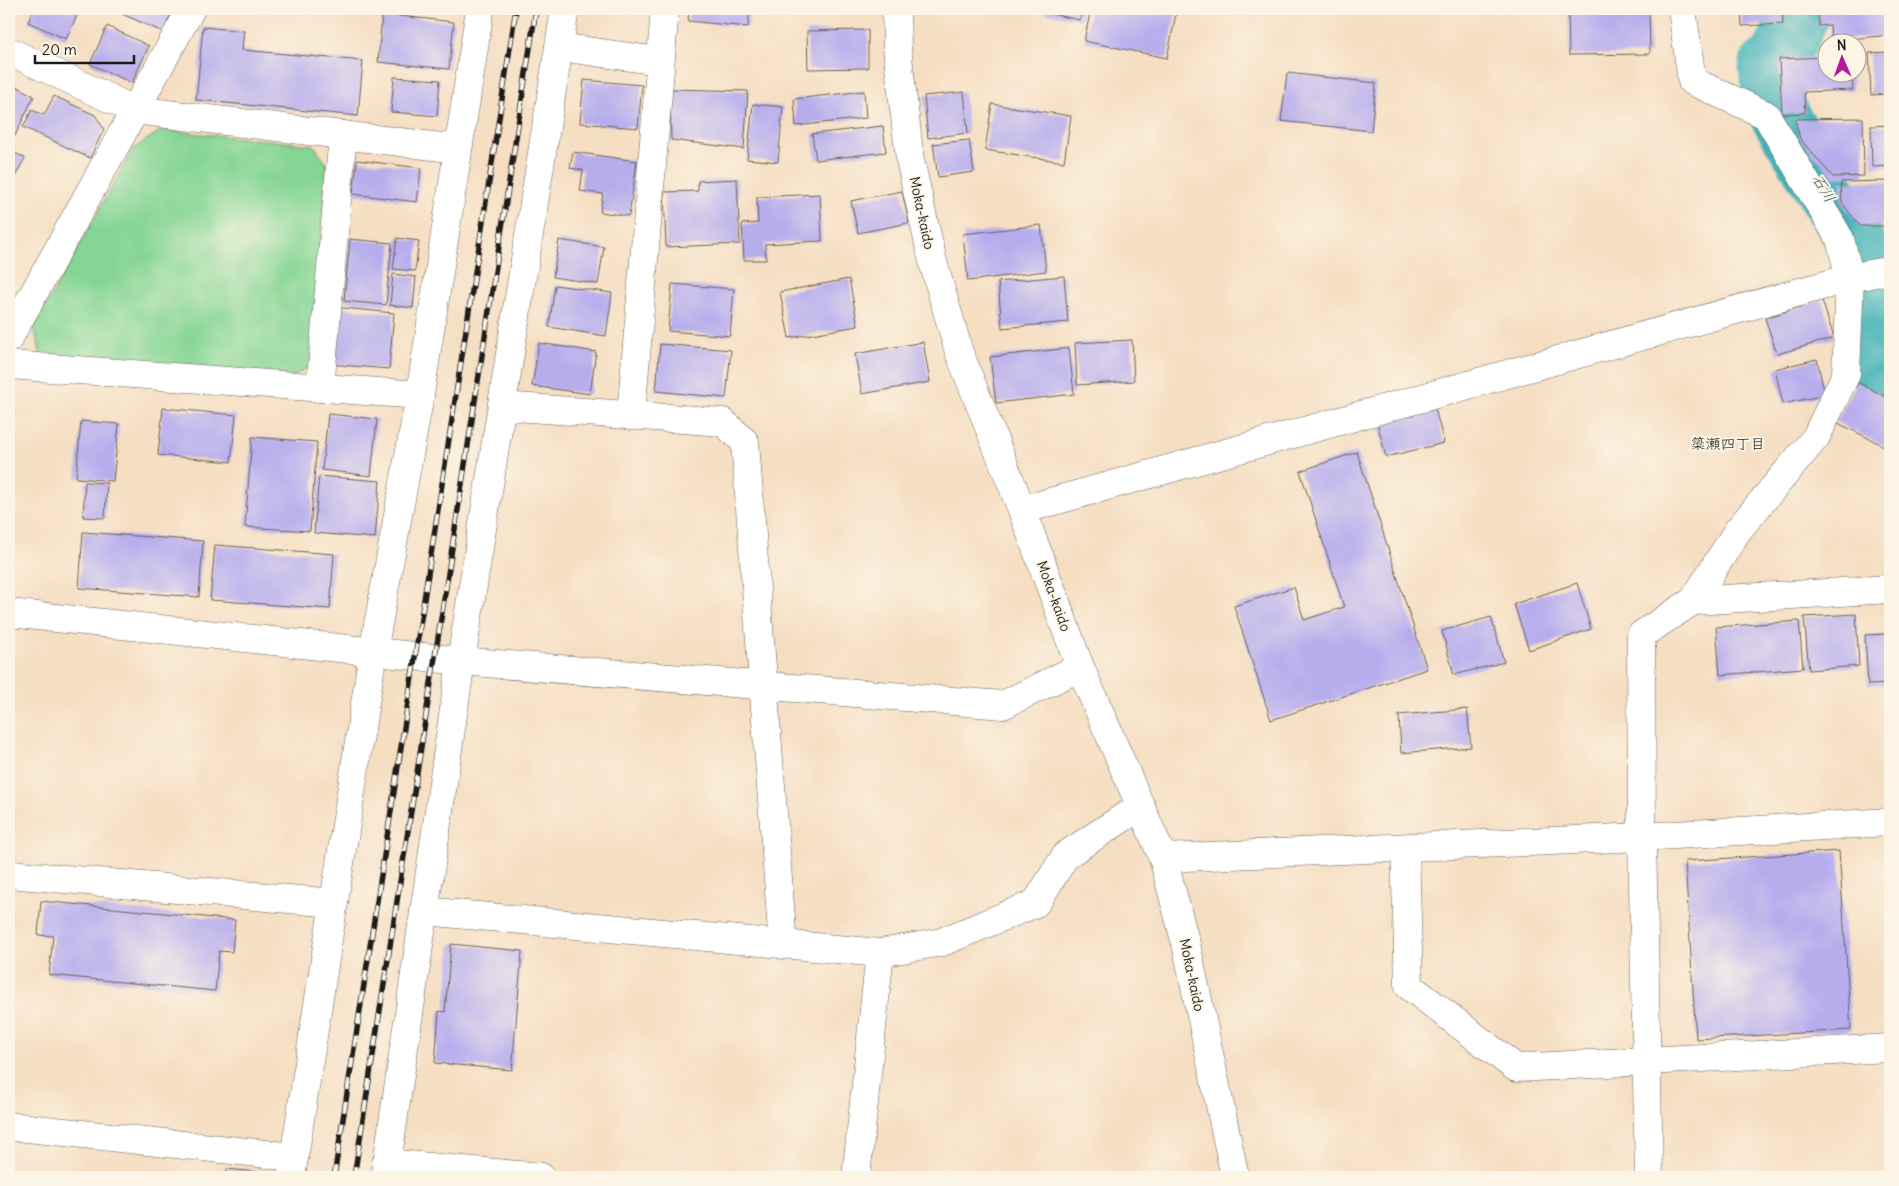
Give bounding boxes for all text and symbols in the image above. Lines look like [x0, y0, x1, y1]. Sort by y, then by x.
scale bar [35, 32, 134, 64]
north arrow [1816, 32, 1866, 82]
text: N [1836, 36, 1847, 54]
text: 20 m [42, 40, 77, 59]
water label: 石川 [1808, 170, 1840, 206]
street label: Moka-kaido [905, 175, 939, 251]
district label: 簗瀬四丁目 [1690, 434, 1766, 453]
street label: Moka-kaido [1033, 558, 1075, 634]
street label: Moka-kaido [1175, 937, 1209, 1013]

